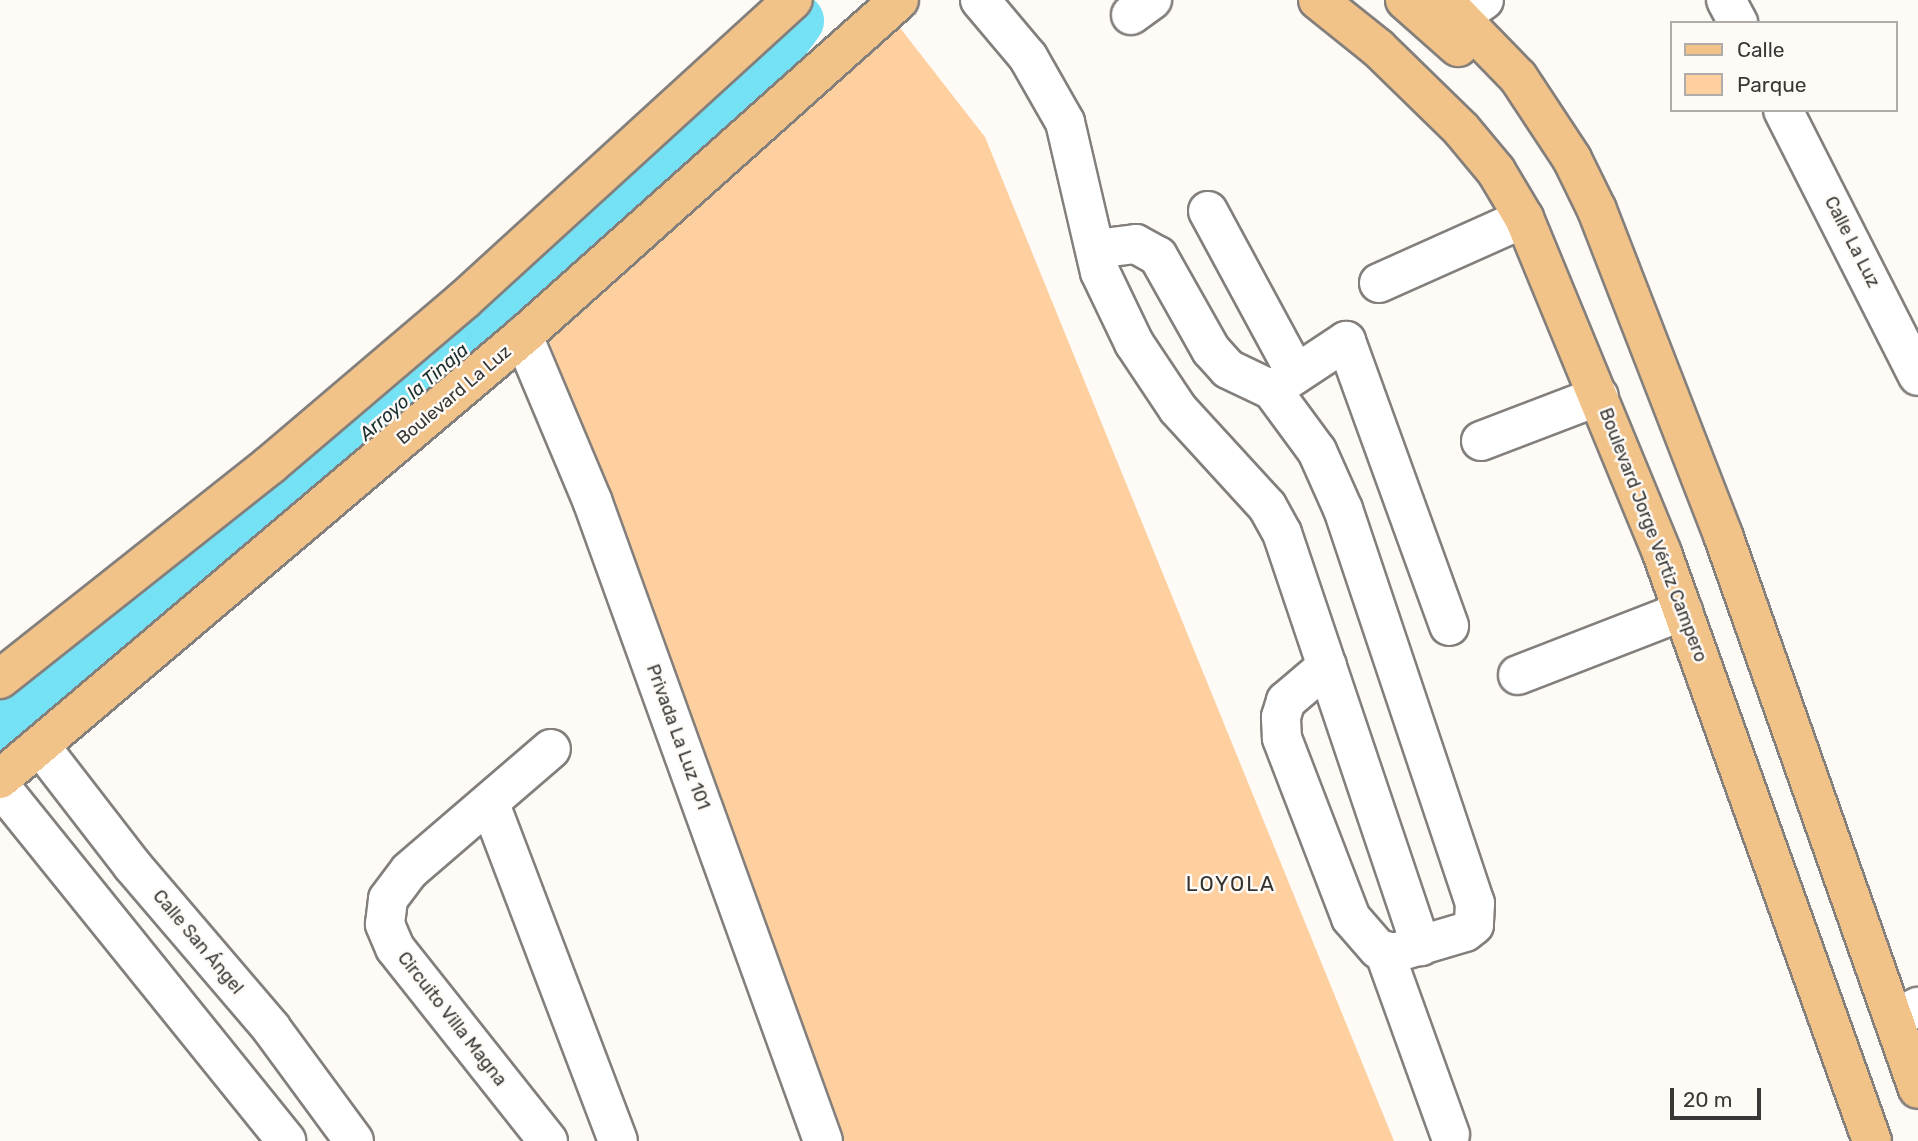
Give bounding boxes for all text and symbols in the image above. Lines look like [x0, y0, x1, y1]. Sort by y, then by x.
legend [1670, 21, 1897, 112]
text: Calle [1737, 37, 1785, 62]
text: Parque [1737, 72, 1807, 97]
street label: Calle La Luz [1820, 193, 1884, 291]
water label: Arroyo la Tinaja [355, 338, 473, 446]
street label: Boulevard La Luz [392, 341, 516, 449]
street label: Boulevard Jorge Vértiz Campero [1594, 405, 1712, 665]
street label: Privada La Luz 101 [642, 661, 714, 813]
district label: LOYOLA [1187, 871, 1275, 897]
street label: Calle San Ángel [148, 885, 248, 999]
street label: Circuito Villa Magna [393, 947, 511, 1091]
scale bar [1673, 1074, 1764, 1118]
text: 20 m [1683, 1087, 1732, 1112]

